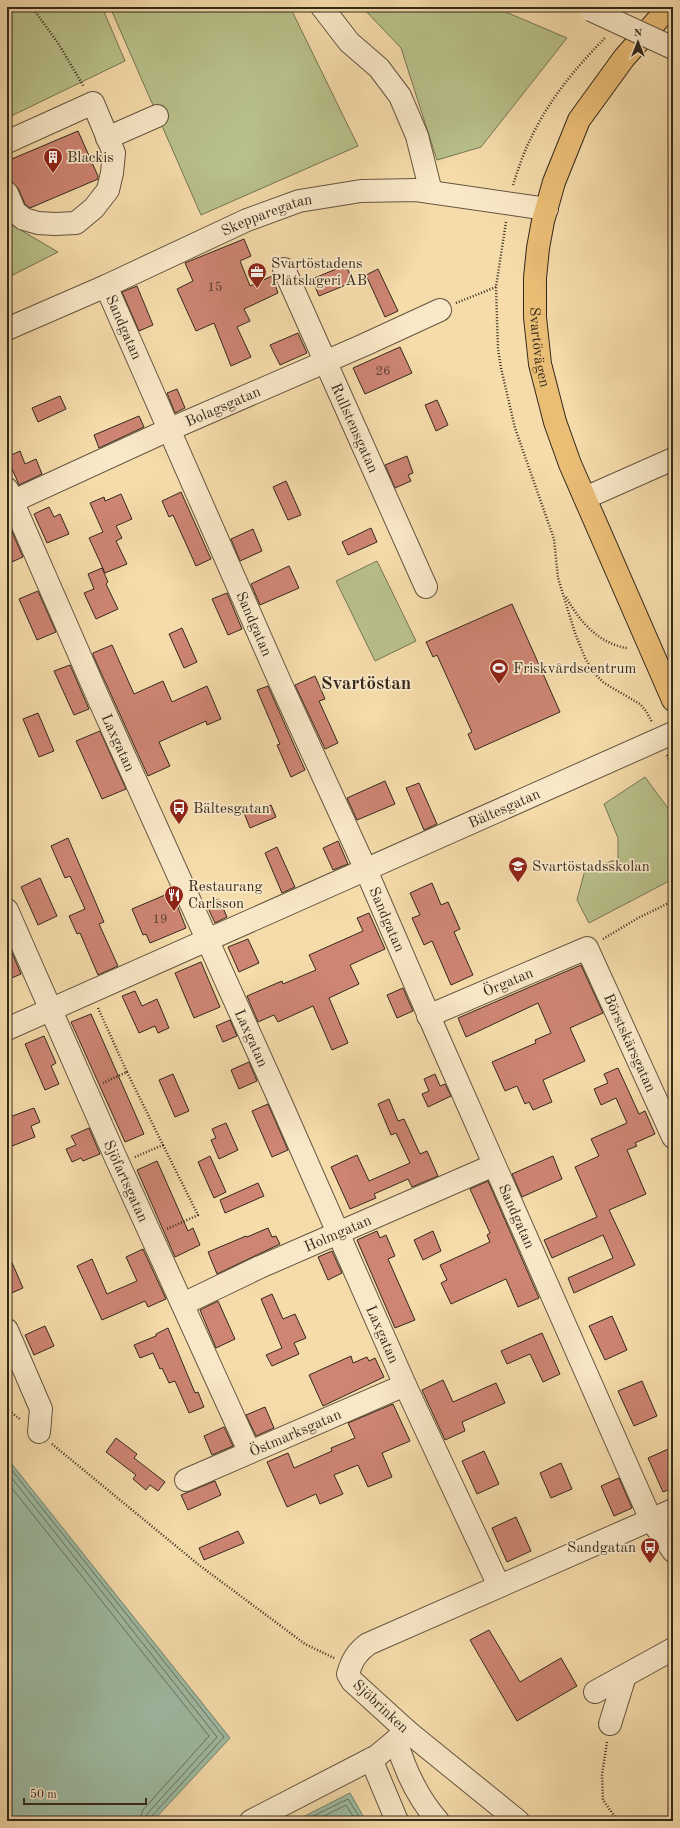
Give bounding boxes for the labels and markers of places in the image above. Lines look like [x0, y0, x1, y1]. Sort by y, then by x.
building icon: Blackis [42, 146, 64, 174]
place label: Blackis [67, 151, 114, 166]
place label: Svartöstadens Plåtslageri AB [271, 257, 367, 289]
office icon: Svartöstadens Plåtslageri AB [246, 261, 268, 289]
sports icon: Friskvårdscentrum [488, 657, 510, 685]
place label: Friskvårdscentrum [513, 662, 636, 677]
bus stop icon: Bältesgatan [168, 797, 190, 825]
place label: Bältesgatan [193, 802, 270, 817]
school or university icon: Svartöstadsskolan [507, 855, 529, 883]
place label: Svartöstadsskolan [532, 860, 650, 875]
place label: Restaurang Carlsson [188, 880, 263, 912]
restaurant icon: Restaurang Carlsson [163, 884, 185, 912]
bus stop icon: Sandgatan [639, 1536, 661, 1564]
place label: Sandgatan [567, 1541, 636, 1556]

